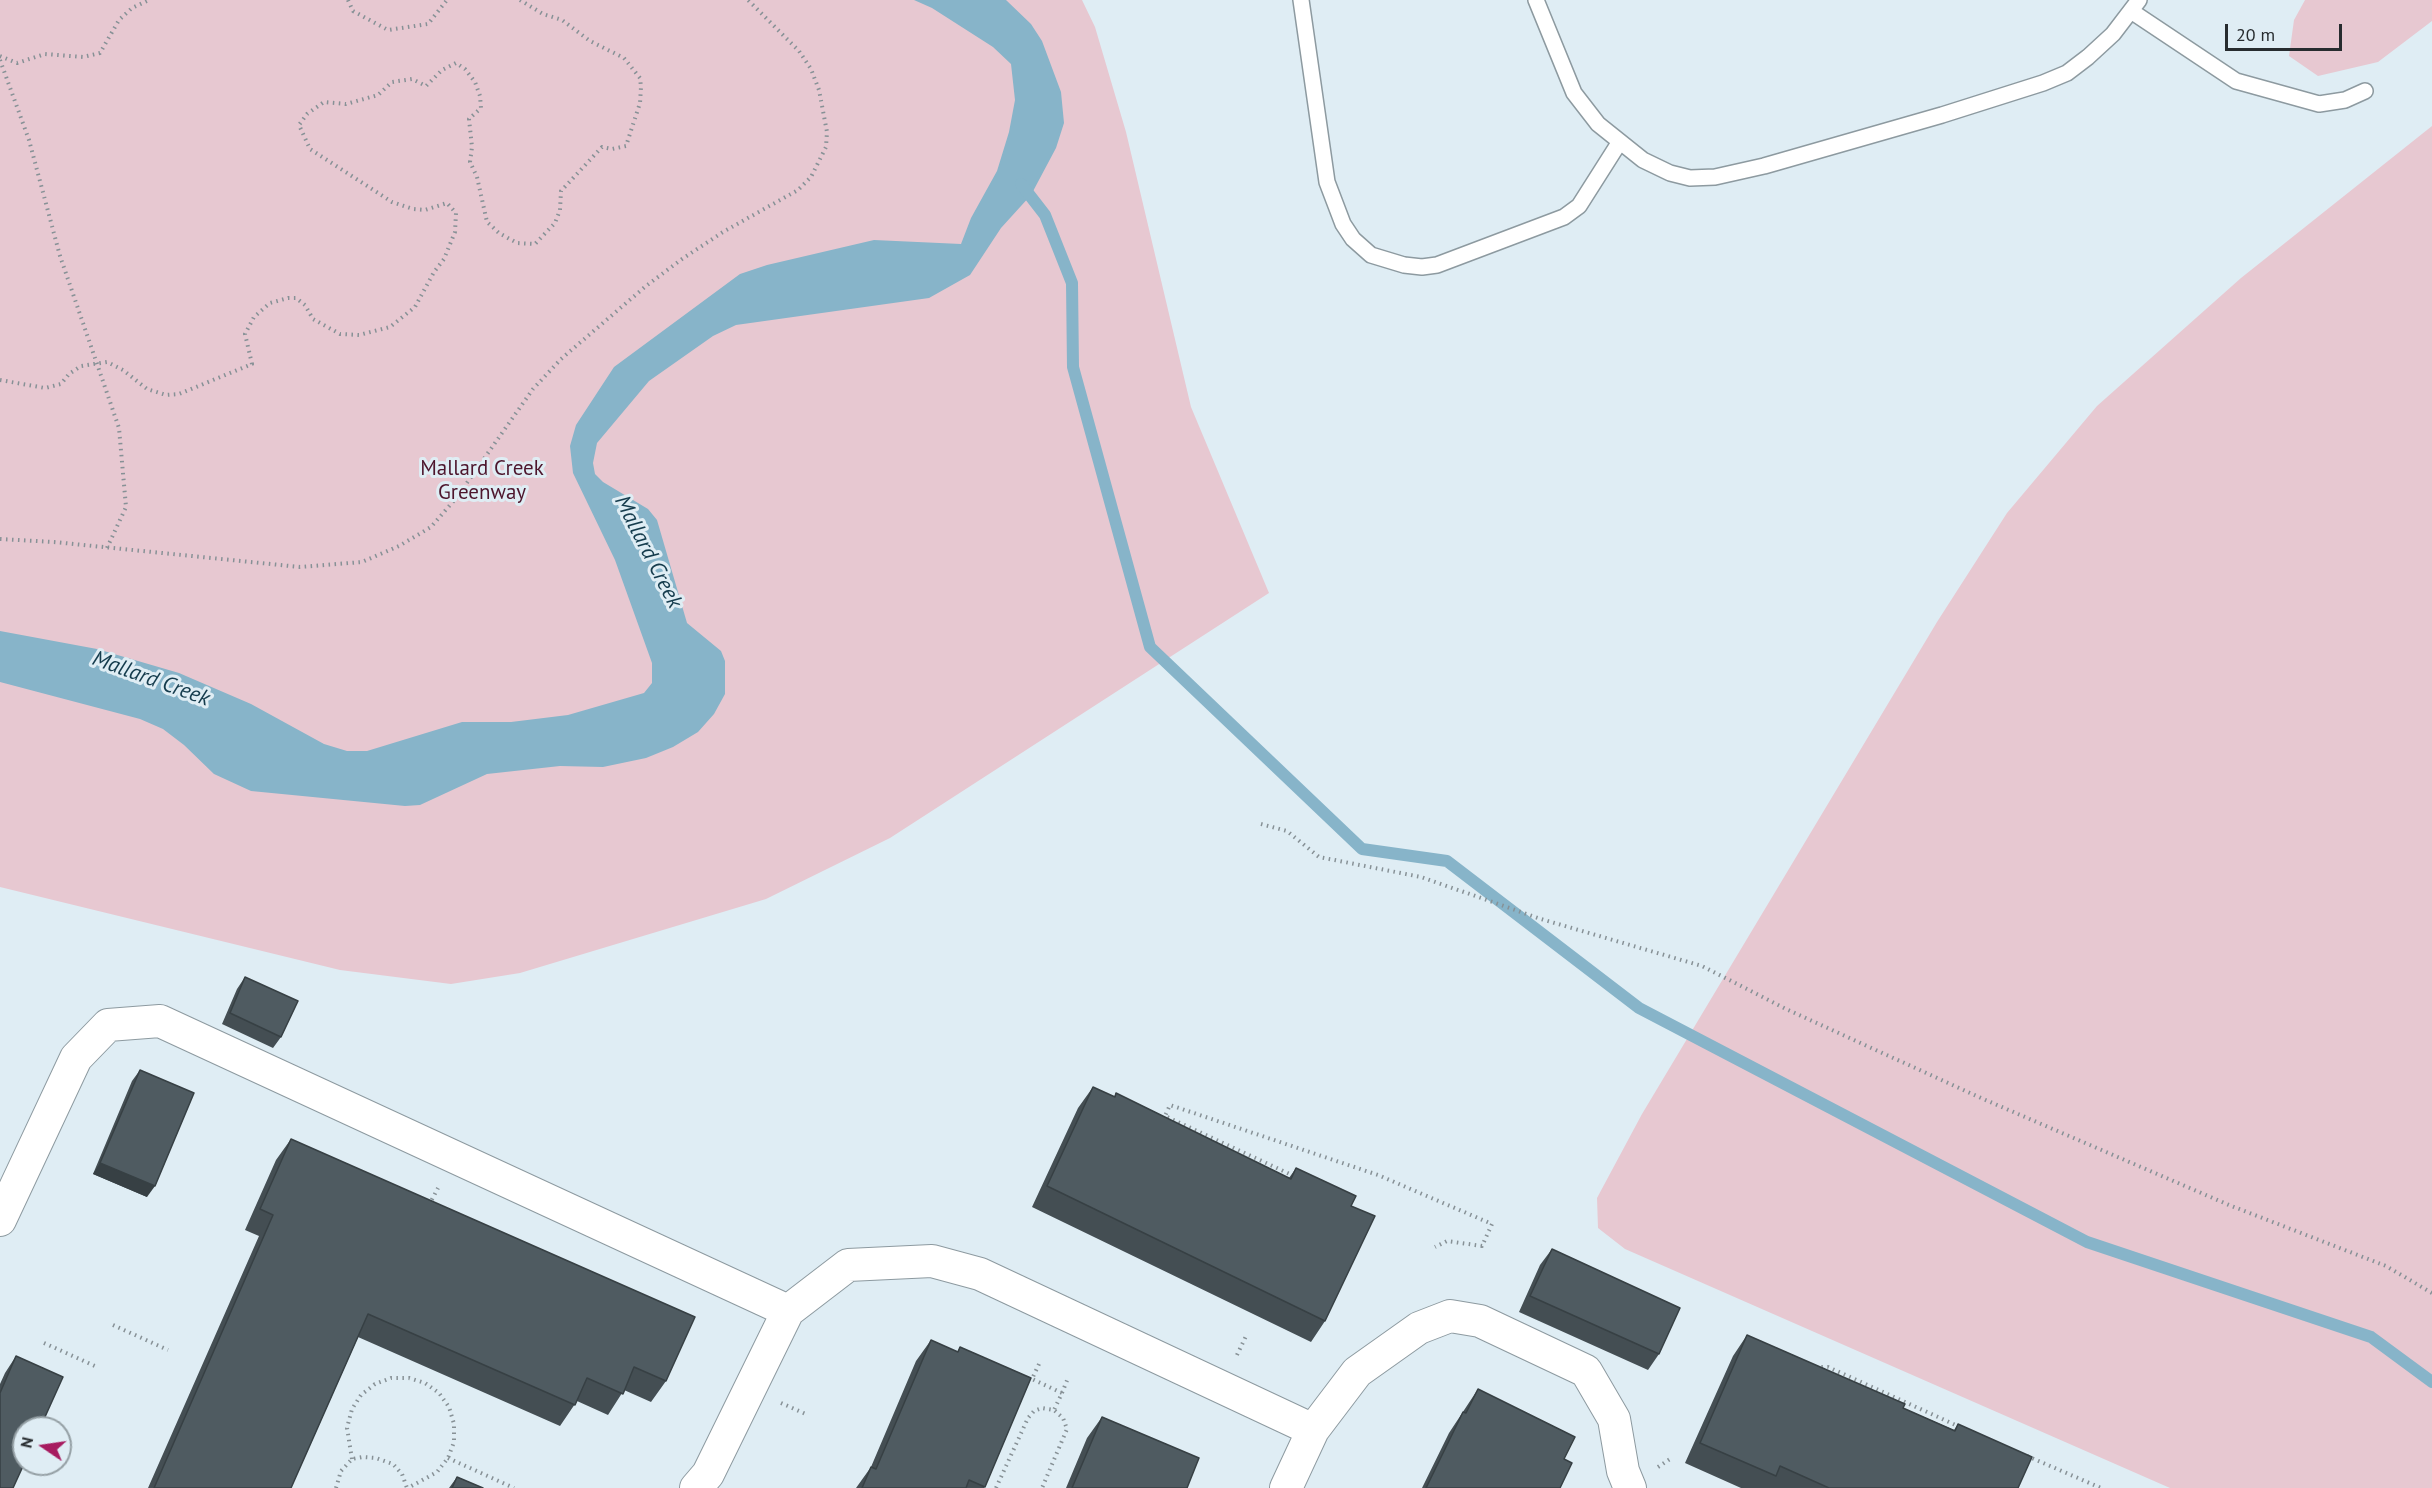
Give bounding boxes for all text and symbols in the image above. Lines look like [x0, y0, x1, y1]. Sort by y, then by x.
scale bar [2228, 12, 2345, 50]
text: 20 m [2236, 23, 2275, 46]
park label: Mallard Creek Greenway [420, 456, 544, 506]
water label: Mallard Creek [608, 491, 688, 613]
water label: Mallard Creek [89, 646, 213, 712]
north arrow [12, 1416, 72, 1476]
text: N [15, 1435, 37, 1450]

